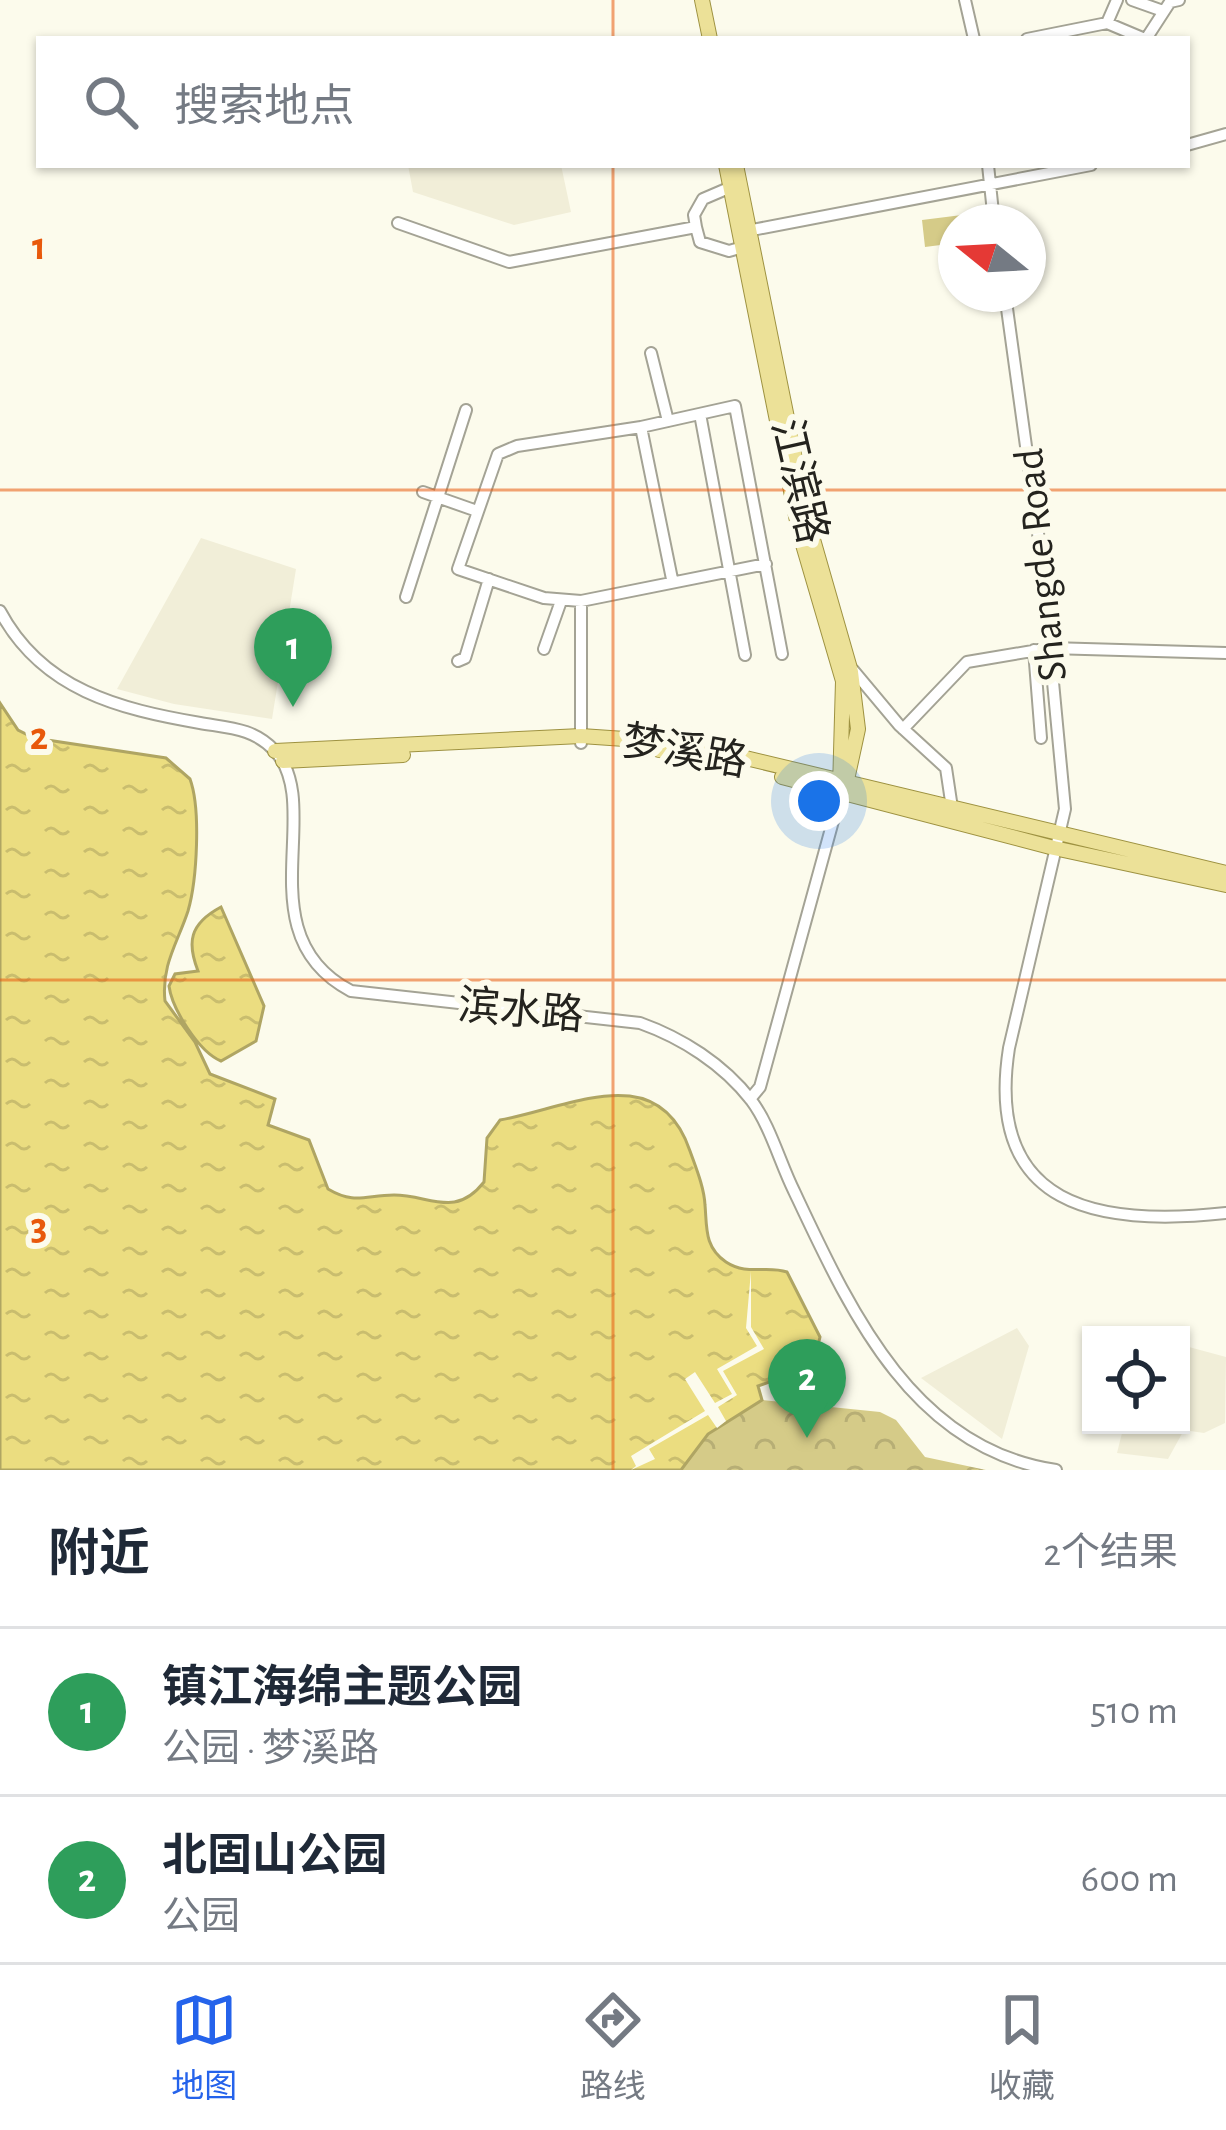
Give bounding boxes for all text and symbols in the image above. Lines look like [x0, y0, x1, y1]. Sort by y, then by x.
search box [36, 36, 1190, 168]
icon: search [78, 69, 144, 135]
text: 搜索地点 [174, 85, 354, 130]
north arrow [938, 204, 1046, 312]
text: 1 [32, 228, 46, 267]
street label: 江滨路 [764, 415, 836, 548]
street label: Shangde Road [1008, 446, 1074, 683]
pin: 1 [254, 608, 332, 707]
text: 2 [30, 718, 48, 757]
street label: 梦溪路 [619, 718, 751, 784]
your location [789, 771, 849, 831]
street label: 滨水路 [456, 983, 586, 1037]
text: 3 [31, 1208, 47, 1247]
map controls [1082, 1326, 1190, 1434]
button: locate [1082, 1326, 1190, 1434]
pin: 2 [768, 1339, 846, 1438]
text: 附近 [48, 1529, 150, 1580]
text: 2个结果 [1043, 1534, 1178, 1573]
text: 镇江海绵主题公园 [162, 1666, 522, 1711]
text: 1 [80, 1692, 94, 1731]
text: 510 m [1090, 1692, 1178, 1731]
text: 公园 · 梦溪路 [162, 1730, 379, 1769]
text: 北固山公园 [162, 1834, 387, 1879]
text: 2 [78, 1860, 96, 1899]
text: 600 m [1081, 1860, 1178, 1899]
text: 公园 [162, 1898, 240, 1937]
tab: 地图 [171, 1987, 237, 2108]
tab: 路线 [580, 1987, 646, 2108]
tab: 收藏 [989, 1987, 1055, 2108]

